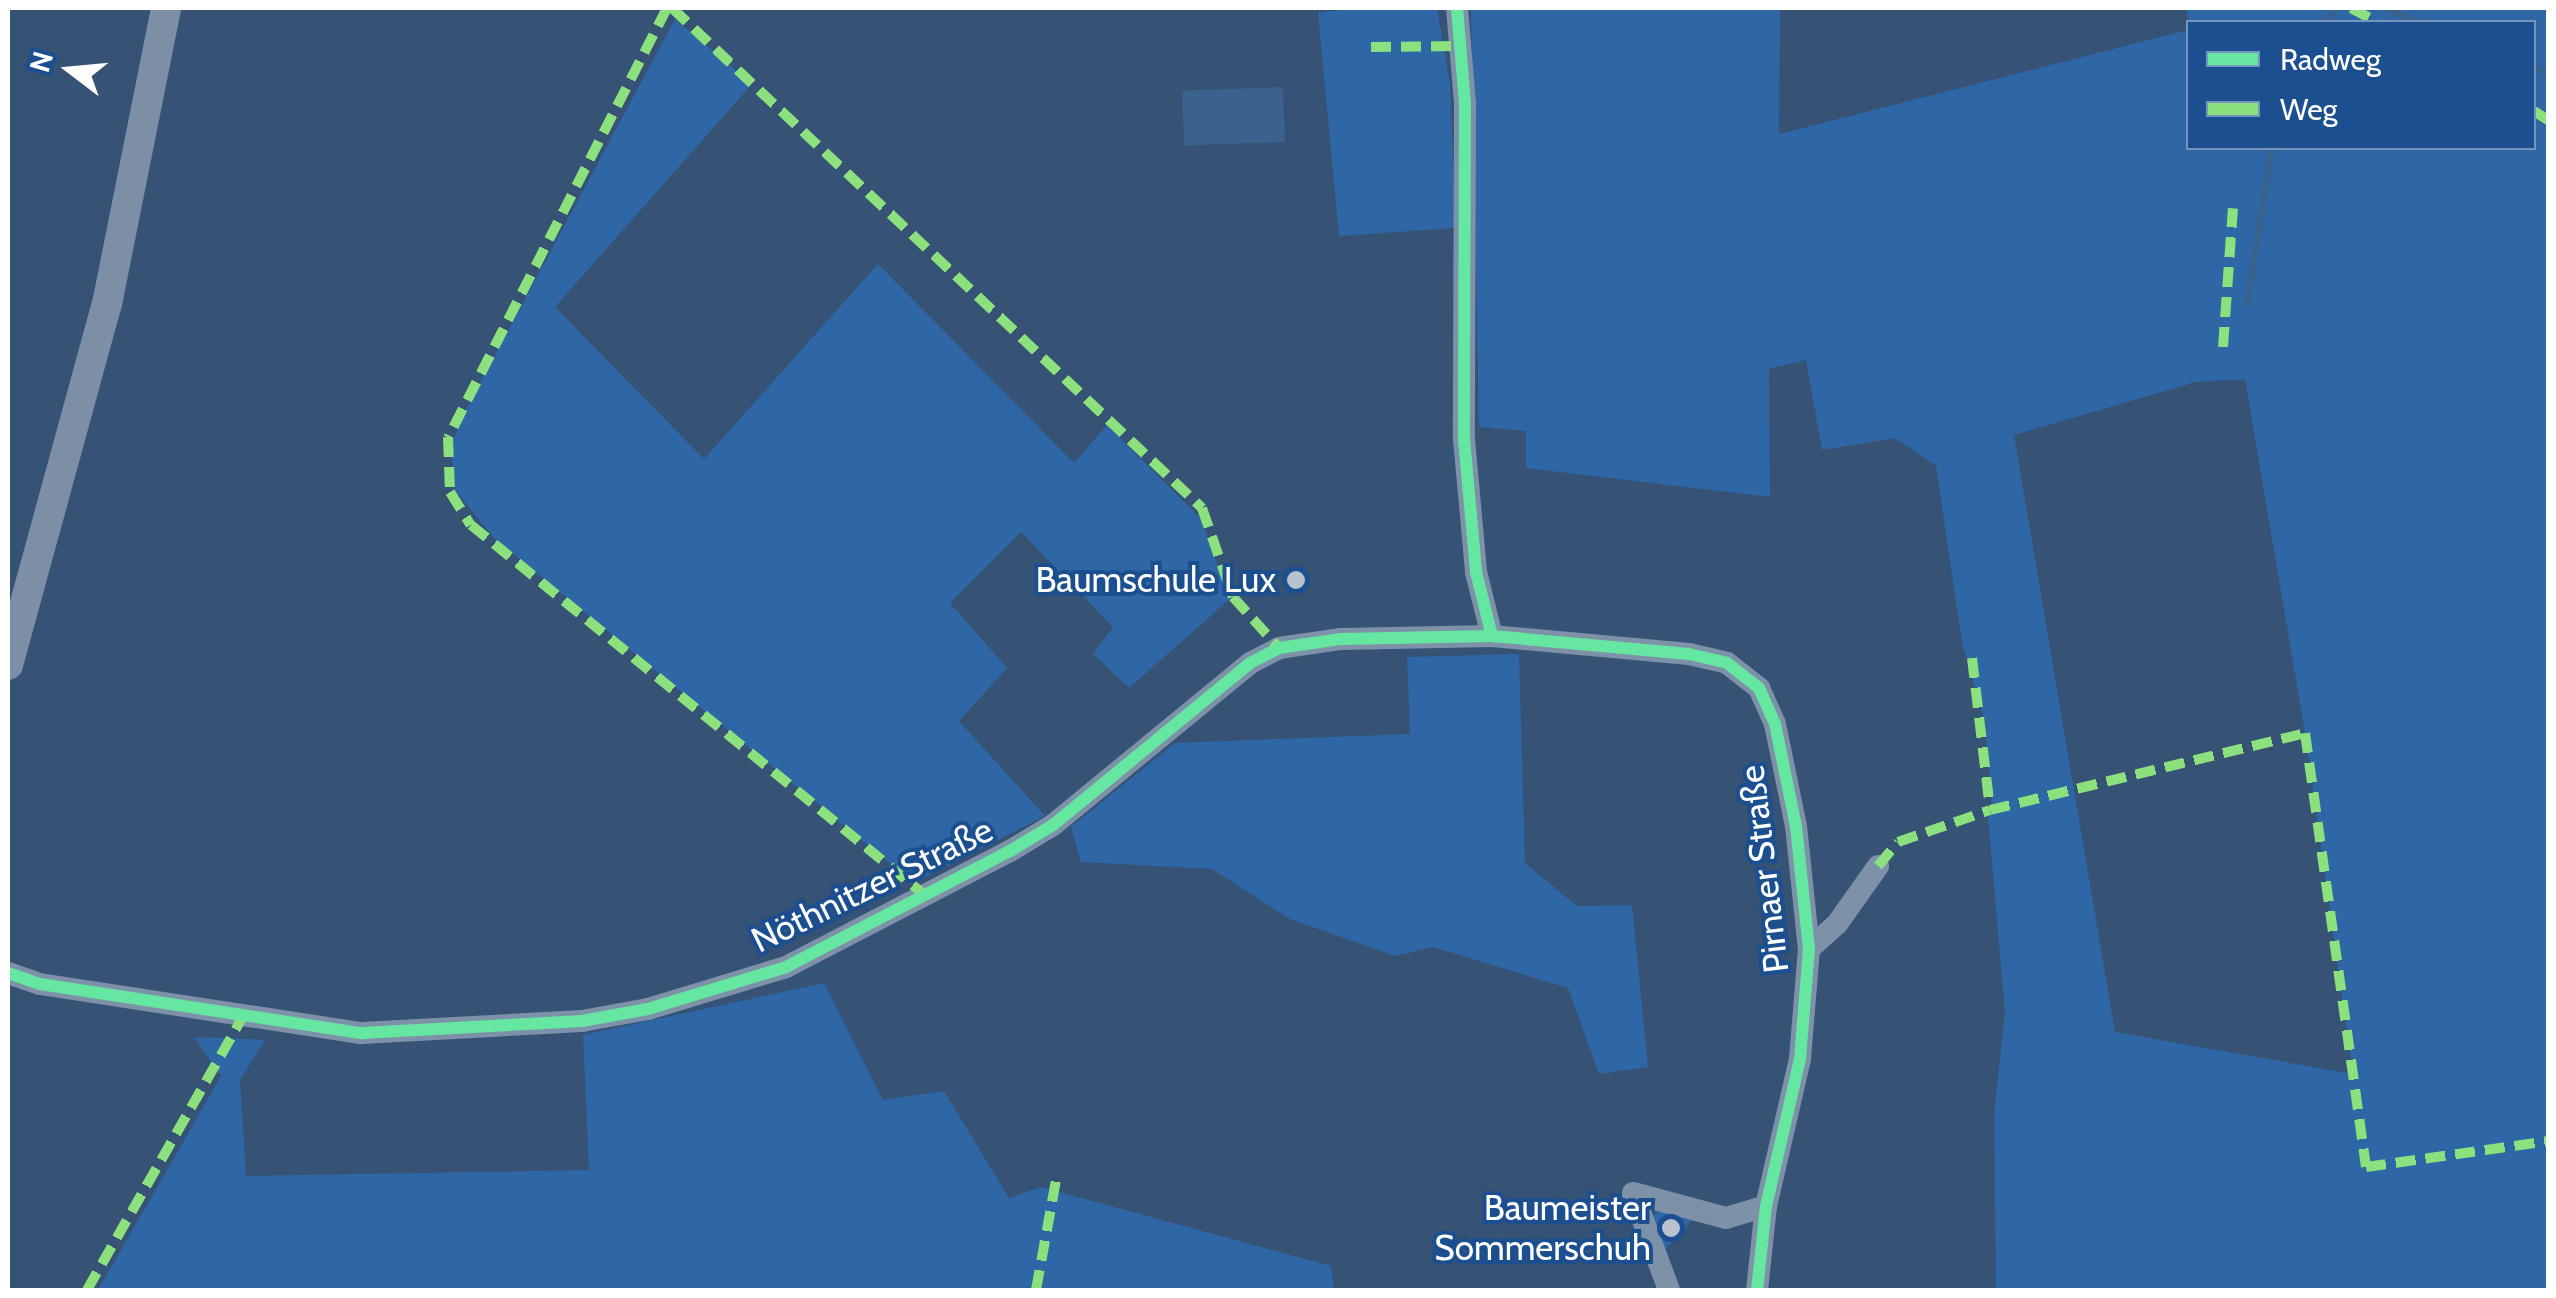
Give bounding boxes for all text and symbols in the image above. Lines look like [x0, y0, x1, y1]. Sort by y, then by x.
north arrow [20, 20, 120, 120]
legend [2186, 20, 2536, 150]
text: Radweg [2280, 41, 2381, 78]
text: N [22, 48, 60, 76]
text: Weg [2280, 91, 2338, 128]
place label: Baumschule Lux [1035, 559, 1276, 601]
marker: Baumschule Lux [1285, 569, 1307, 591]
street label: Pirnaer Straße [1730, 763, 1798, 975]
street label: Nöthnitzer Straße [745, 808, 999, 962]
place label: Baumeister Sommerschuh [1434, 1187, 1651, 1269]
marker: Baumeister Sommerschuh [1660, 1217, 1682, 1239]

